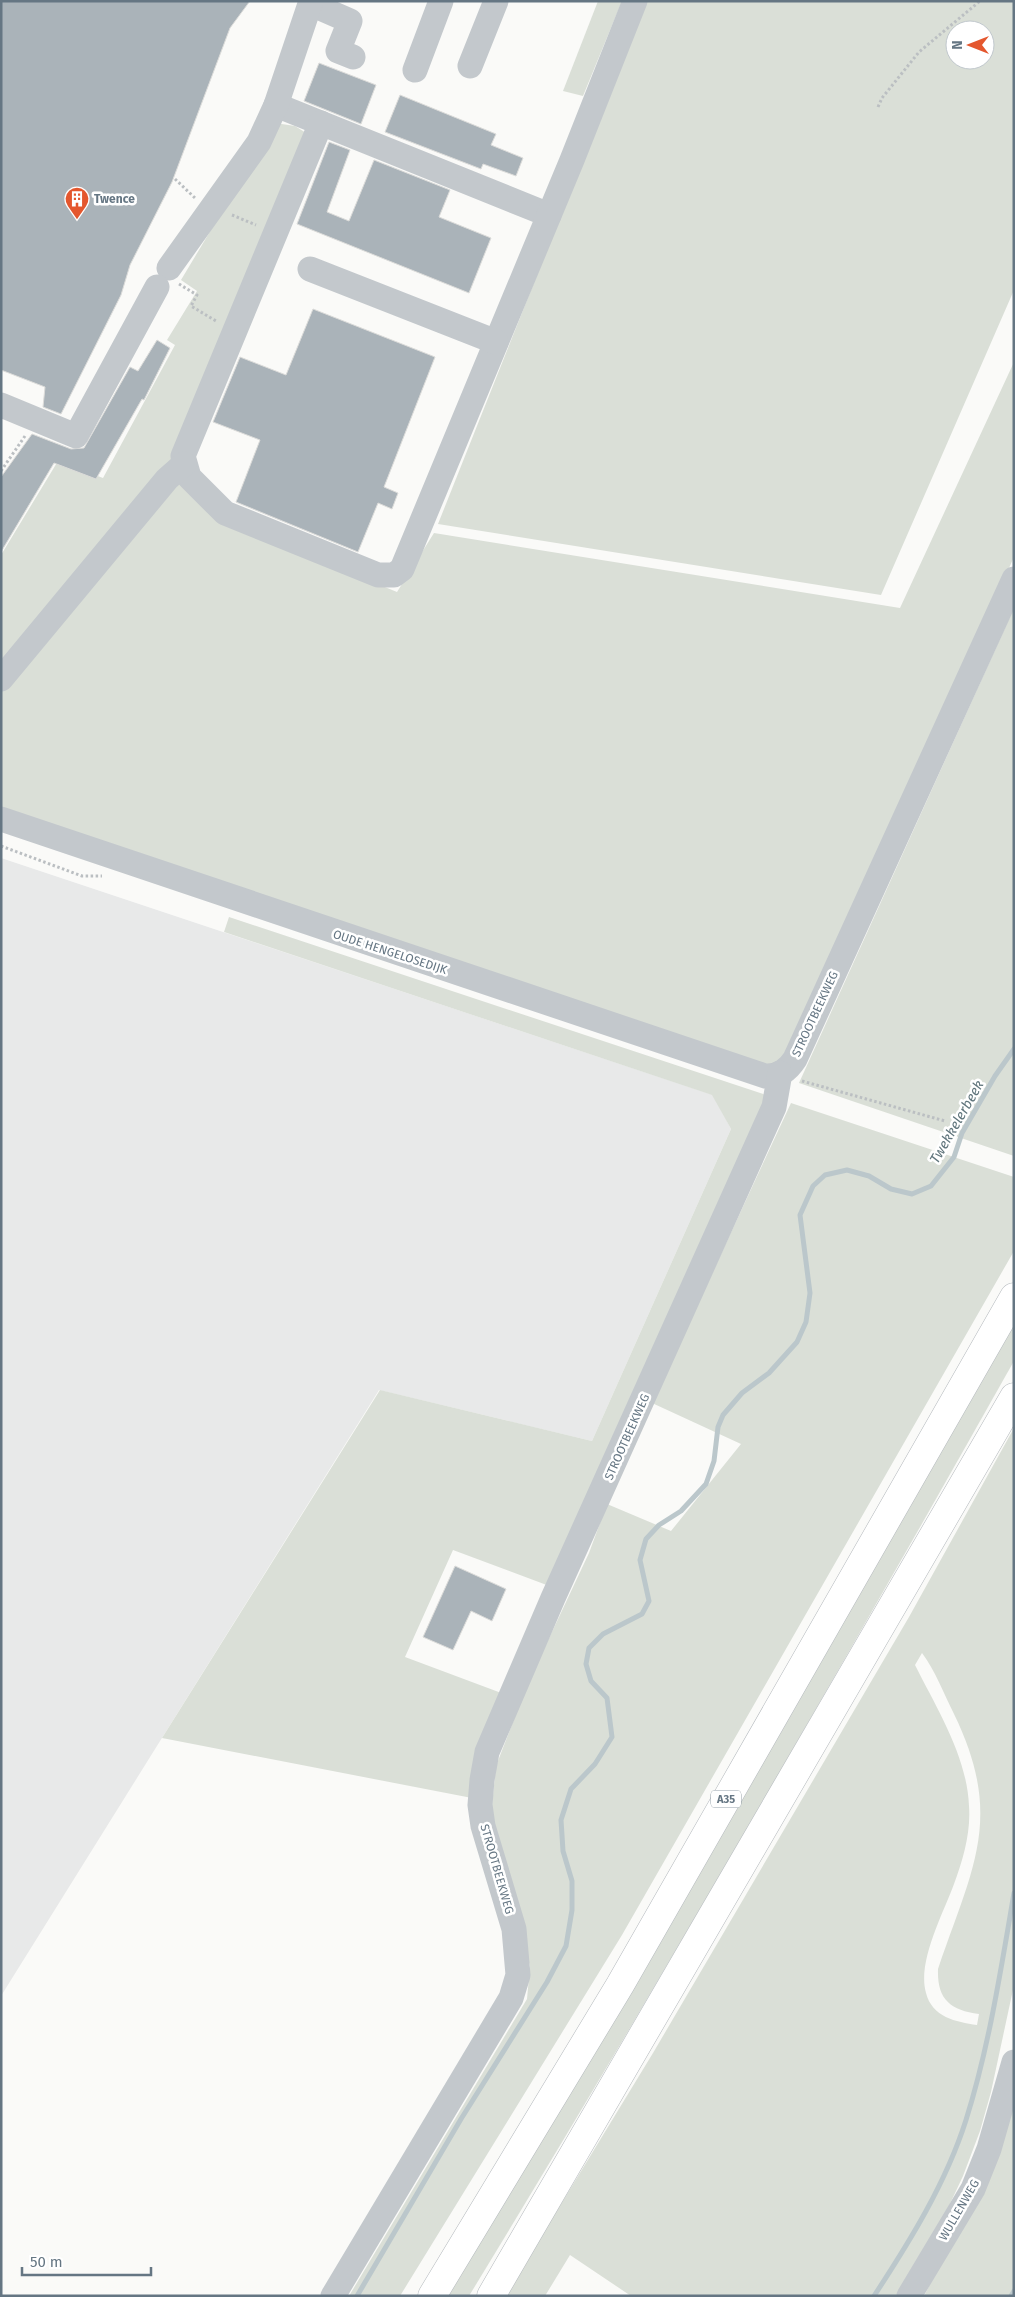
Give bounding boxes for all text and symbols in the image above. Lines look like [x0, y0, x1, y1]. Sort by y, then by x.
north arrow [945, 20, 995, 70]
text: N [949, 40, 966, 50]
building icon: Twence [64, 186, 90, 220]
place label: Twence [94, 192, 135, 206]
street label: OUDE HENGELOSEDIJK [331, 927, 450, 977]
street label: STROOTBEEKWEG [789, 969, 841, 1059]
water label: Twekkelerbeek [926, 1077, 988, 1167]
street label: STROOTBEEKWEG [602, 1392, 652, 1482]
road number: A35 [711, 1790, 741, 1808]
street label: STROOTBEEKWEG [477, 1822, 517, 1916]
street label: WULLENWEG [936, 2177, 982, 2243]
scale bar [22, 2244, 151, 2276]
text: 50 m [30, 2253, 63, 2271]

